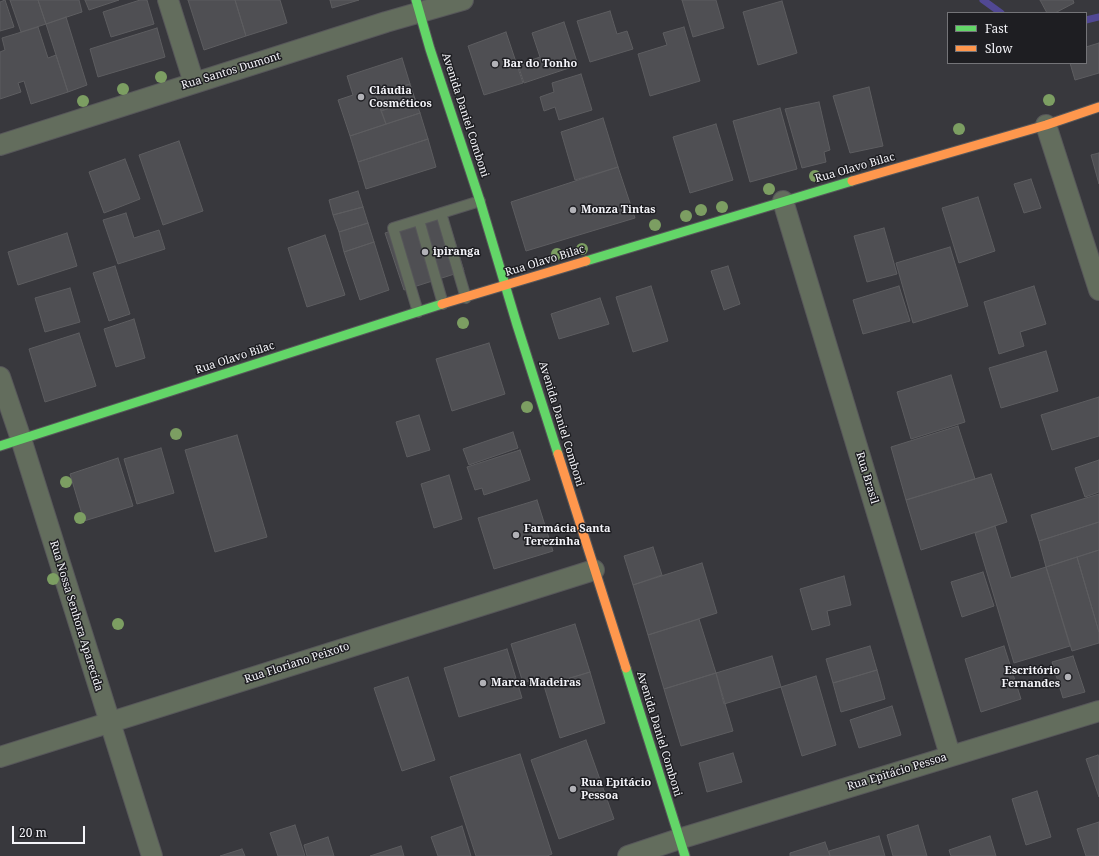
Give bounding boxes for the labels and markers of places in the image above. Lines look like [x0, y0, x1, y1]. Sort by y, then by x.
place label: Bar do Tonho [503, 57, 577, 71]
marker: Bar do Tonho [490, 59, 500, 69]
place label: Cláudia Cosméticos [369, 84, 432, 110]
marker: Cláudia Cosméticos [356, 92, 366, 102]
place label: Monza Tintas [581, 203, 656, 217]
marker: Monza Tintas [568, 205, 578, 215]
place label: ipiranga [433, 245, 480, 259]
marker: ipiranga [420, 247, 430, 257]
place label: Farmácia Santa Terezinha [524, 522, 611, 548]
marker: Farmácia Santa Terezinha [511, 530, 521, 540]
place label: Escritório Fernandes [1002, 664, 1060, 690]
marker: Escritório Fernandes [1063, 672, 1073, 682]
place label: Marca Madeiras [491, 676, 581, 690]
marker: Marca Madeiras [478, 678, 488, 688]
place label: Rua Epitácio Pessoa [581, 776, 651, 802]
marker: Rua Epitácio Pessoa [568, 784, 578, 794]

